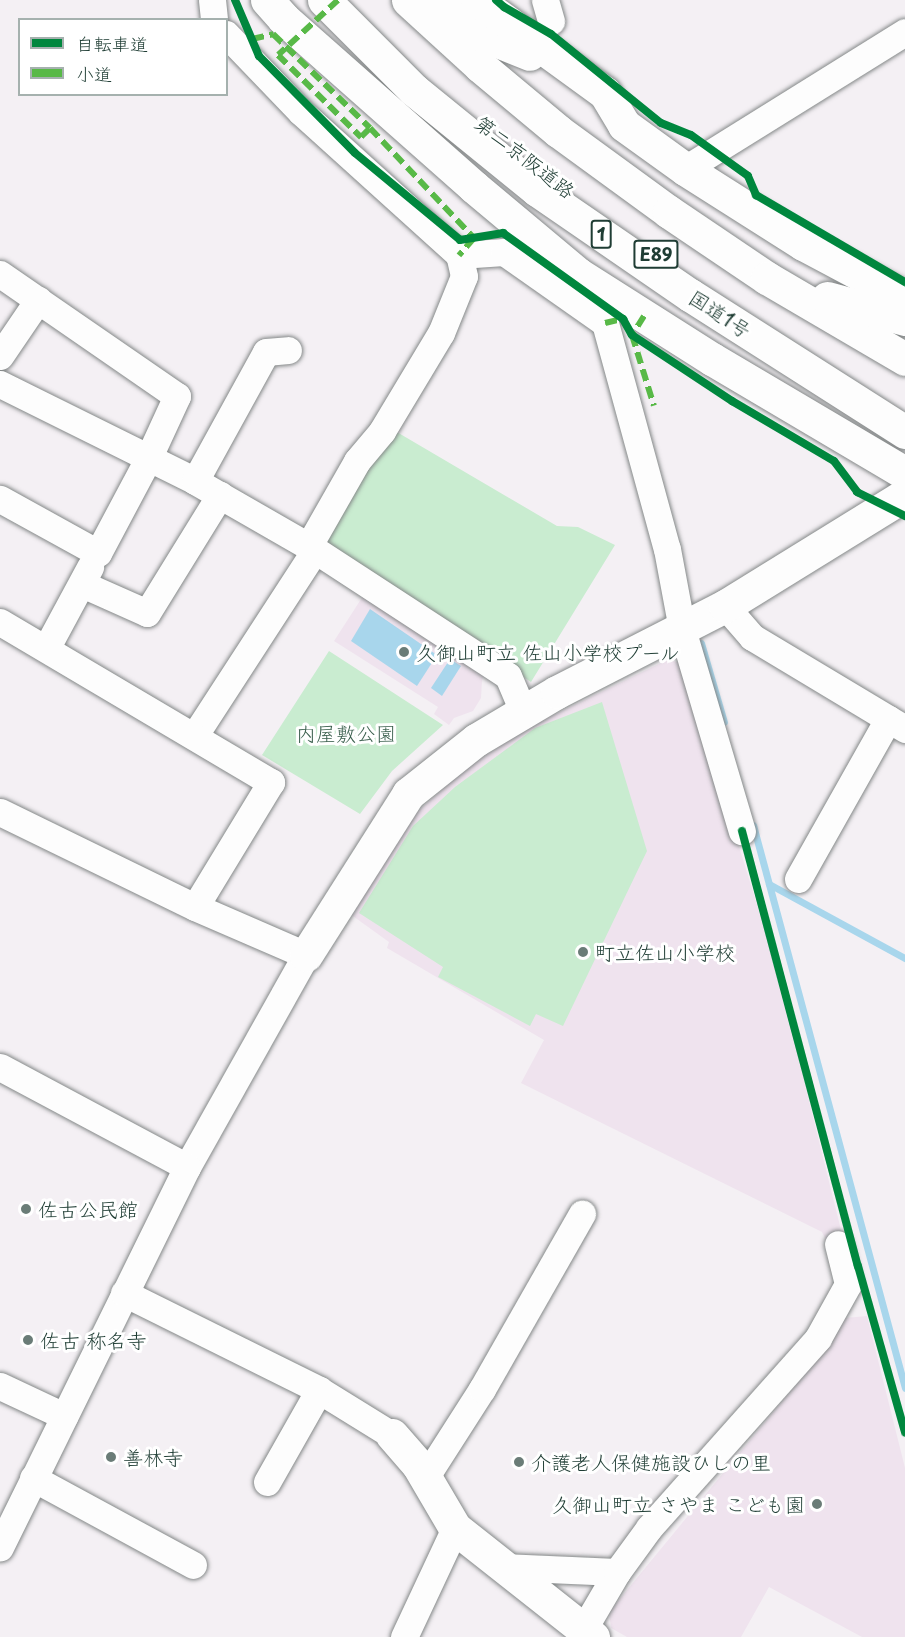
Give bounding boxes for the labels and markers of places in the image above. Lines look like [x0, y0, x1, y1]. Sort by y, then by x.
place label: 久御山町立 佐山小学校プール [416, 640, 681, 664]
marker: 久御山町立 佐山小学校プール [397, 645, 411, 659]
place label: 町立佐山小学校 [595, 940, 735, 964]
marker: 町立佐山小学校 [576, 945, 590, 959]
place label: 佐古公民館 [38, 1197, 138, 1221]
marker: 佐古公民館 [19, 1202, 33, 1216]
place label: 佐古 称名寺 [40, 1328, 146, 1352]
marker: 佐古 称名寺 [21, 1333, 35, 1347]
place label: 善林寺 [123, 1445, 183, 1469]
marker: 善林寺 [104, 1450, 118, 1464]
place label: 介護老人保健施設ひしの里 [531, 1450, 771, 1474]
marker: 介護老人保健施設ひしの里 [512, 1455, 526, 1469]
place label: 久御山町立 さやま こども園 [552, 1492, 805, 1516]
marker: 久御山町立 さやま こども園 [810, 1497, 824, 1511]

